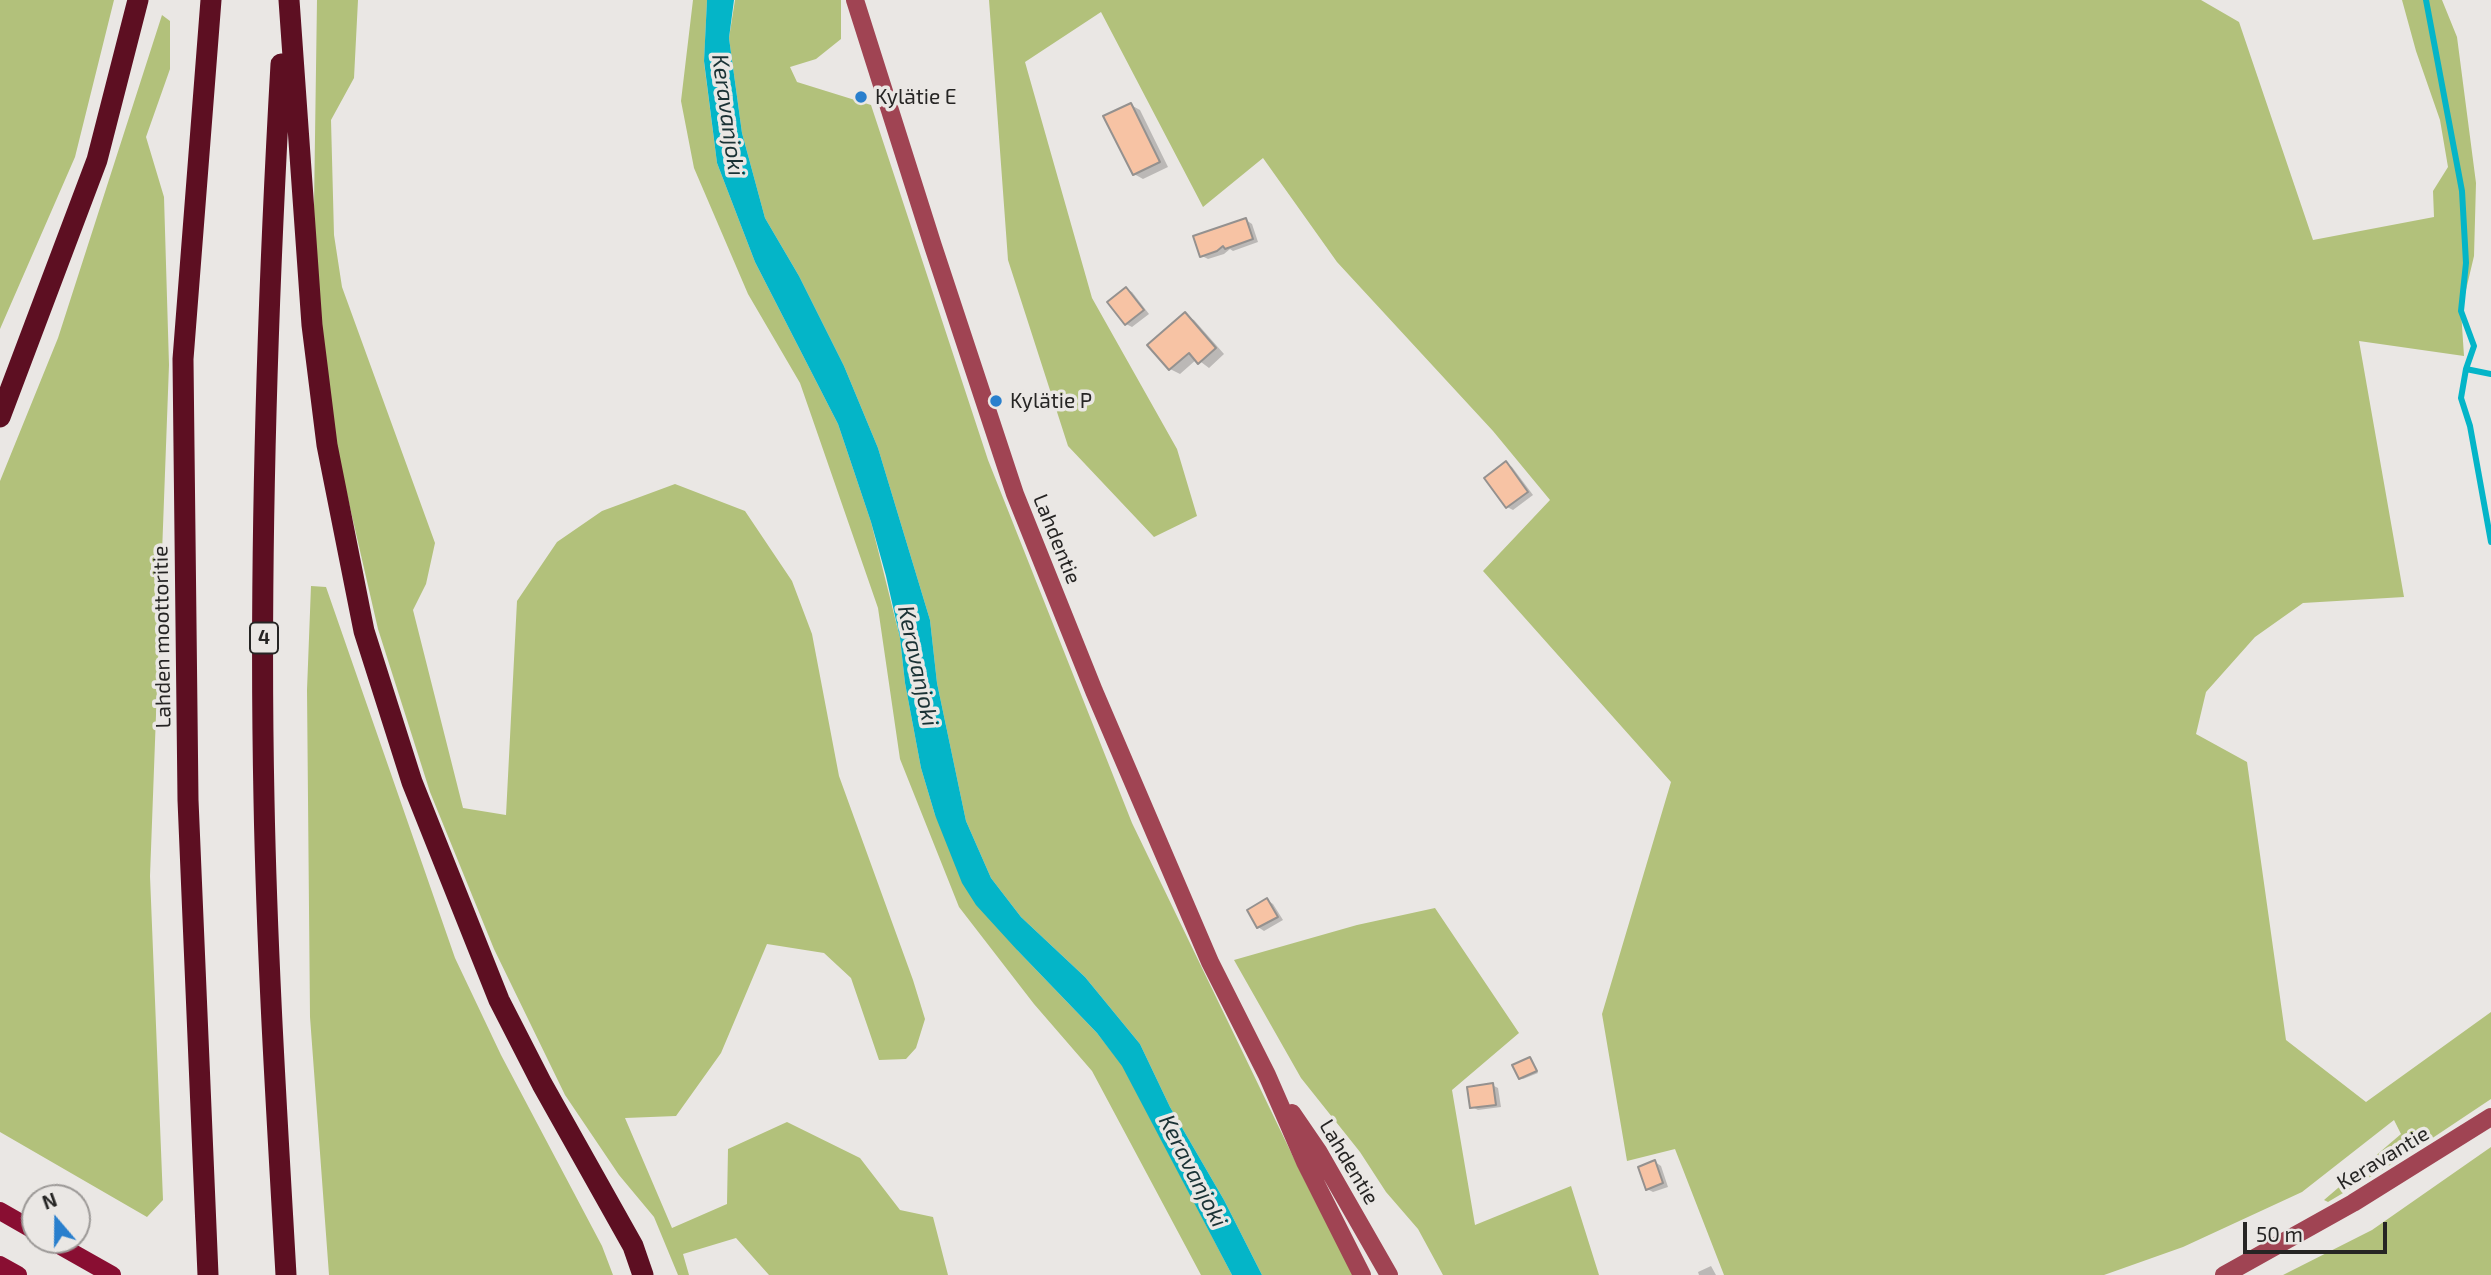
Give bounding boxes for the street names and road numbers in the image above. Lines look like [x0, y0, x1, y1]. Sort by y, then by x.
street label: Lahdentie [1028, 490, 1086, 588]
street label: Lahden moottoritie [148, 545, 176, 729]
road number: 4 [250, 622, 278, 653]
street label: Lahdentie [1314, 1115, 1384, 1209]
street label: Keravantie [2333, 1121, 2433, 1195]

